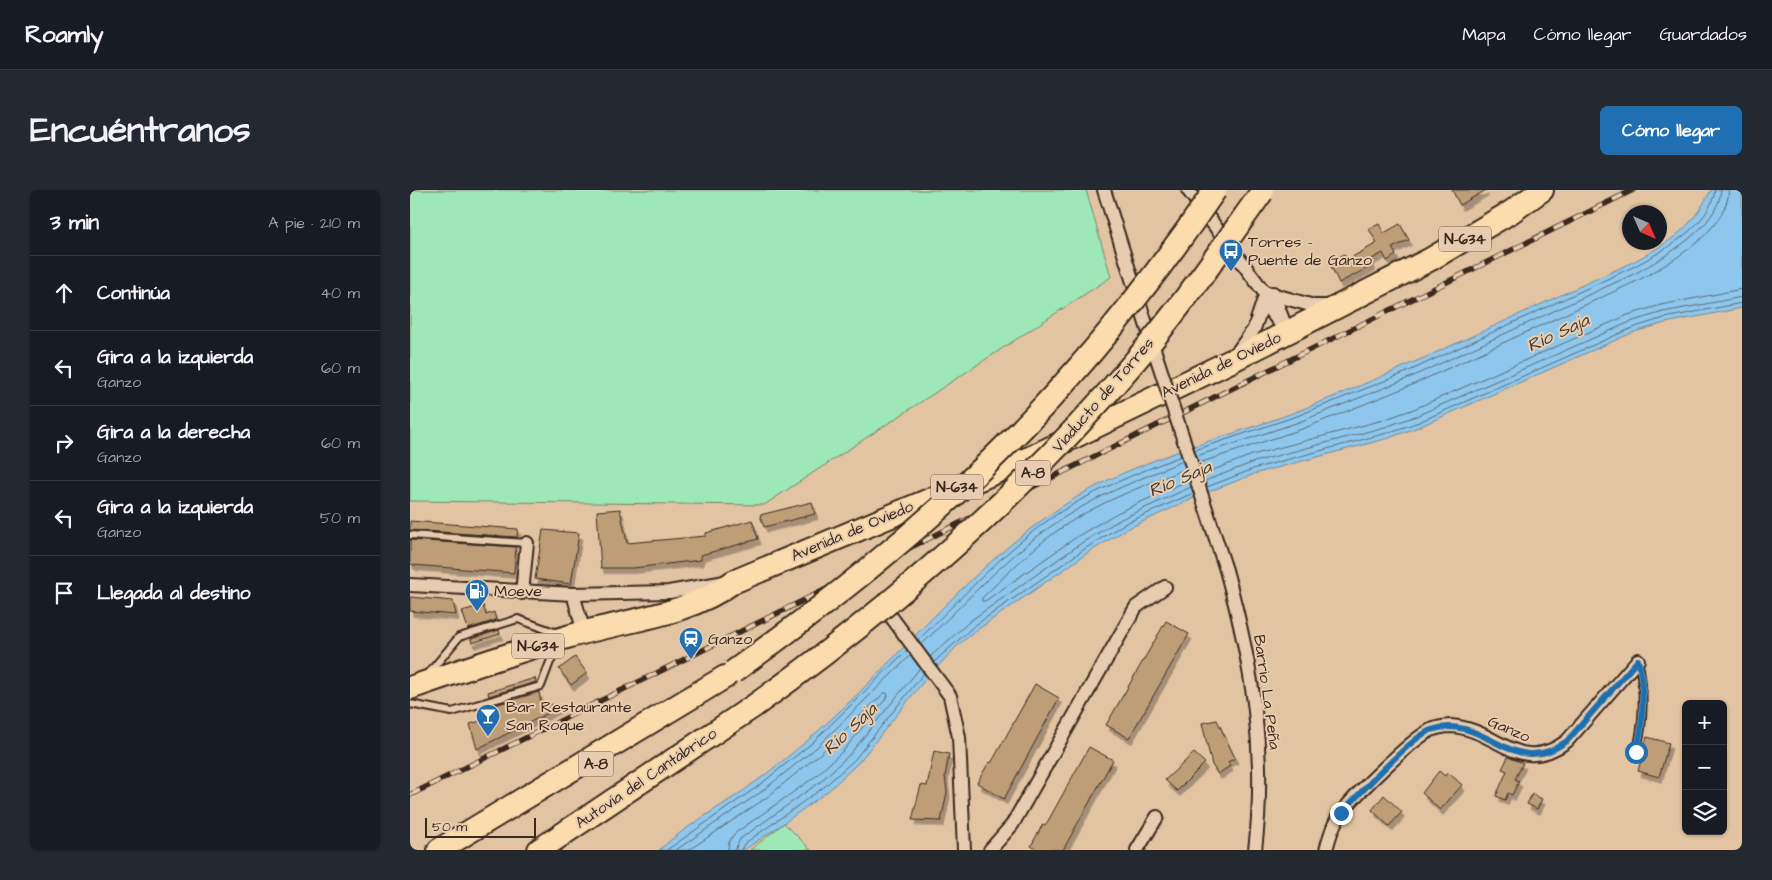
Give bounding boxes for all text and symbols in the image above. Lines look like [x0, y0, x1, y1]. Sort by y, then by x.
text: Roamly [25, 18, 103, 52]
text: Mapa [1462, 22, 1506, 47]
text: Cómo llegar [1534, 22, 1632, 47]
text: Guardados [1660, 22, 1747, 47]
text: Encuéntranos [30, 106, 251, 155]
button: Cómo llegar [1600, 106, 1742, 155]
north arrow [1622, 205, 1667, 250]
text: 3 min [50, 208, 99, 237]
text: A pie · 210 m [268, 212, 360, 234]
road number: N-634 [1439, 226, 1491, 252]
place label: Torres - Puente de Ganzo [1248, 231, 1372, 271]
bus stop icon: Torres - Puente de Ganzo [1218, 238, 1244, 272]
icon: ahead [50, 279, 78, 307]
text: Continúa [97, 280, 170, 307]
text: 40 m [320, 282, 360, 304]
water label: Río Saja [1523, 307, 1594, 358]
street label: Avenida de Oviedo [1157, 326, 1285, 404]
street label: Viaducto de Torres [1047, 333, 1159, 457]
text: Gira a la izquierda [97, 344, 253, 371]
icon: left [50, 354, 78, 382]
text: 60 m [321, 357, 360, 379]
text: Ganzo [97, 371, 141, 393]
text: Gira a la derecha [97, 419, 250, 446]
icon: right [50, 429, 78, 457]
text: 60 m [321, 432, 360, 454]
text: Ganzo [97, 446, 141, 468]
water label: Río Saja [1145, 454, 1216, 503]
road number: A-8 [1016, 460, 1050, 486]
road number: N-634 [931, 474, 983, 500]
text: Gira a la izquierda [97, 494, 253, 521]
street label: Avenida de Oviedo [787, 495, 917, 567]
icon: left [50, 504, 78, 532]
text: 50 m [320, 507, 360, 529]
text: Ganzo [97, 521, 141, 543]
fuel station icon: Moeve [464, 578, 490, 612]
icon: arrive [50, 579, 78, 607]
text: Llegada al destino [97, 580, 250, 607]
place label: Moeve [494, 580, 542, 602]
station icon: Ganzo [678, 626, 704, 660]
place label: Ganzo [708, 628, 752, 650]
street label: Barrio La Peña [1248, 633, 1286, 751]
road number: N-634 [512, 634, 564, 658]
place label: Bar Restaurante San Roque [506, 696, 632, 736]
water label: Río Saja [817, 697, 883, 761]
map controls [1682, 700, 1727, 835]
button: + [1682, 700, 1727, 745]
bar icon: Bar Restaurante San Roque [475, 703, 501, 737]
street label: Ganzo [1484, 710, 1534, 748]
street label: Autovía del Cantábrico [571, 722, 721, 834]
route start [1625, 741, 1648, 764]
button: − [1682, 745, 1727, 790]
road number: A-8 [578, 752, 614, 776]
button: layers [1682, 790, 1727, 835]
route end [1330, 802, 1353, 825]
scale bar [425, 815, 536, 838]
text: 50 m [432, 817, 467, 837]

